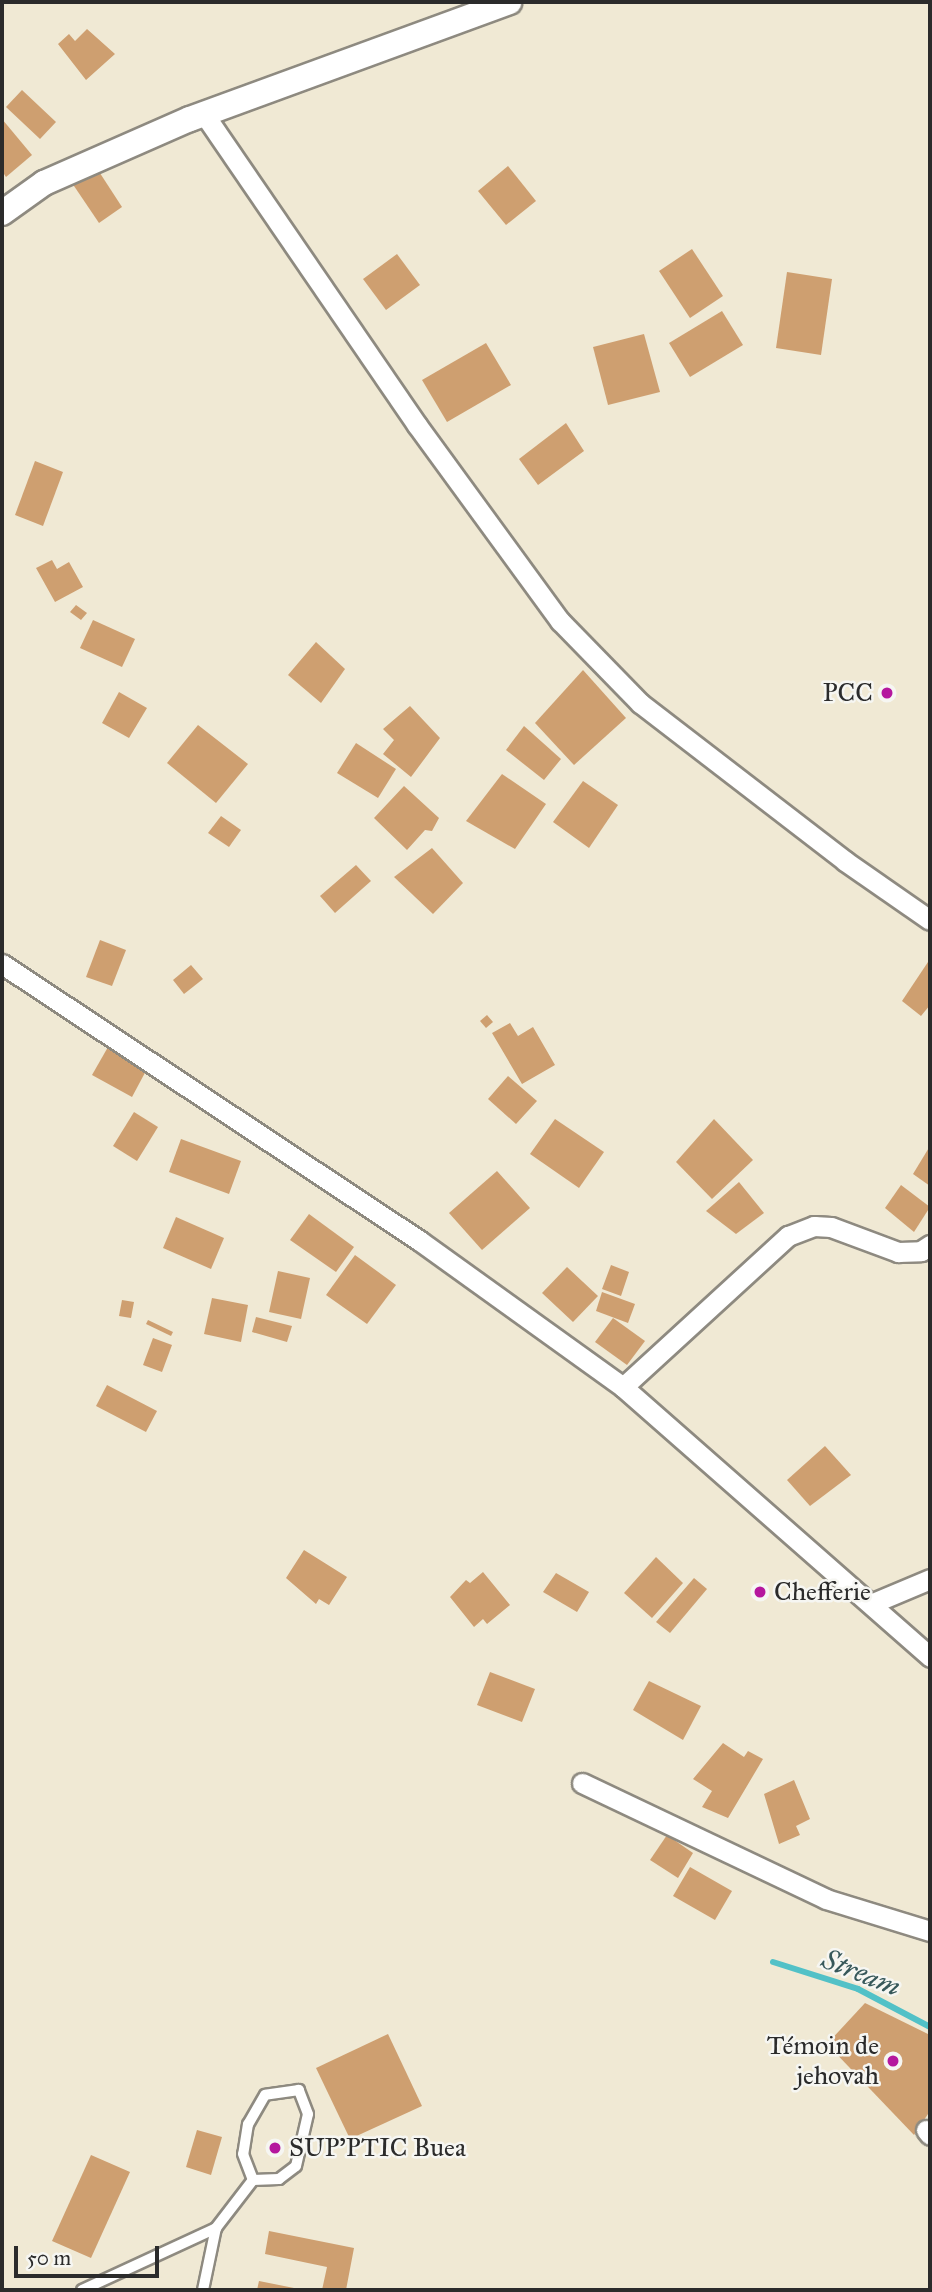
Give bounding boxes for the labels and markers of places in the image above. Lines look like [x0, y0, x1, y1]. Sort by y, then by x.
place label: PCC [823, 677, 873, 709]
marker: PCC [879, 685, 895, 701]
place label: Chefferie [774, 1576, 871, 1608]
marker: Chefferie [752, 1584, 768, 1600]
place label: Témoin de jehovah [767, 2030, 879, 2092]
marker: Témoin de jehovah [885, 2053, 901, 2069]
place label: SUP'PTIC Buea [289, 2132, 466, 2164]
marker: SUP'PTIC Buea [267, 2140, 283, 2156]

